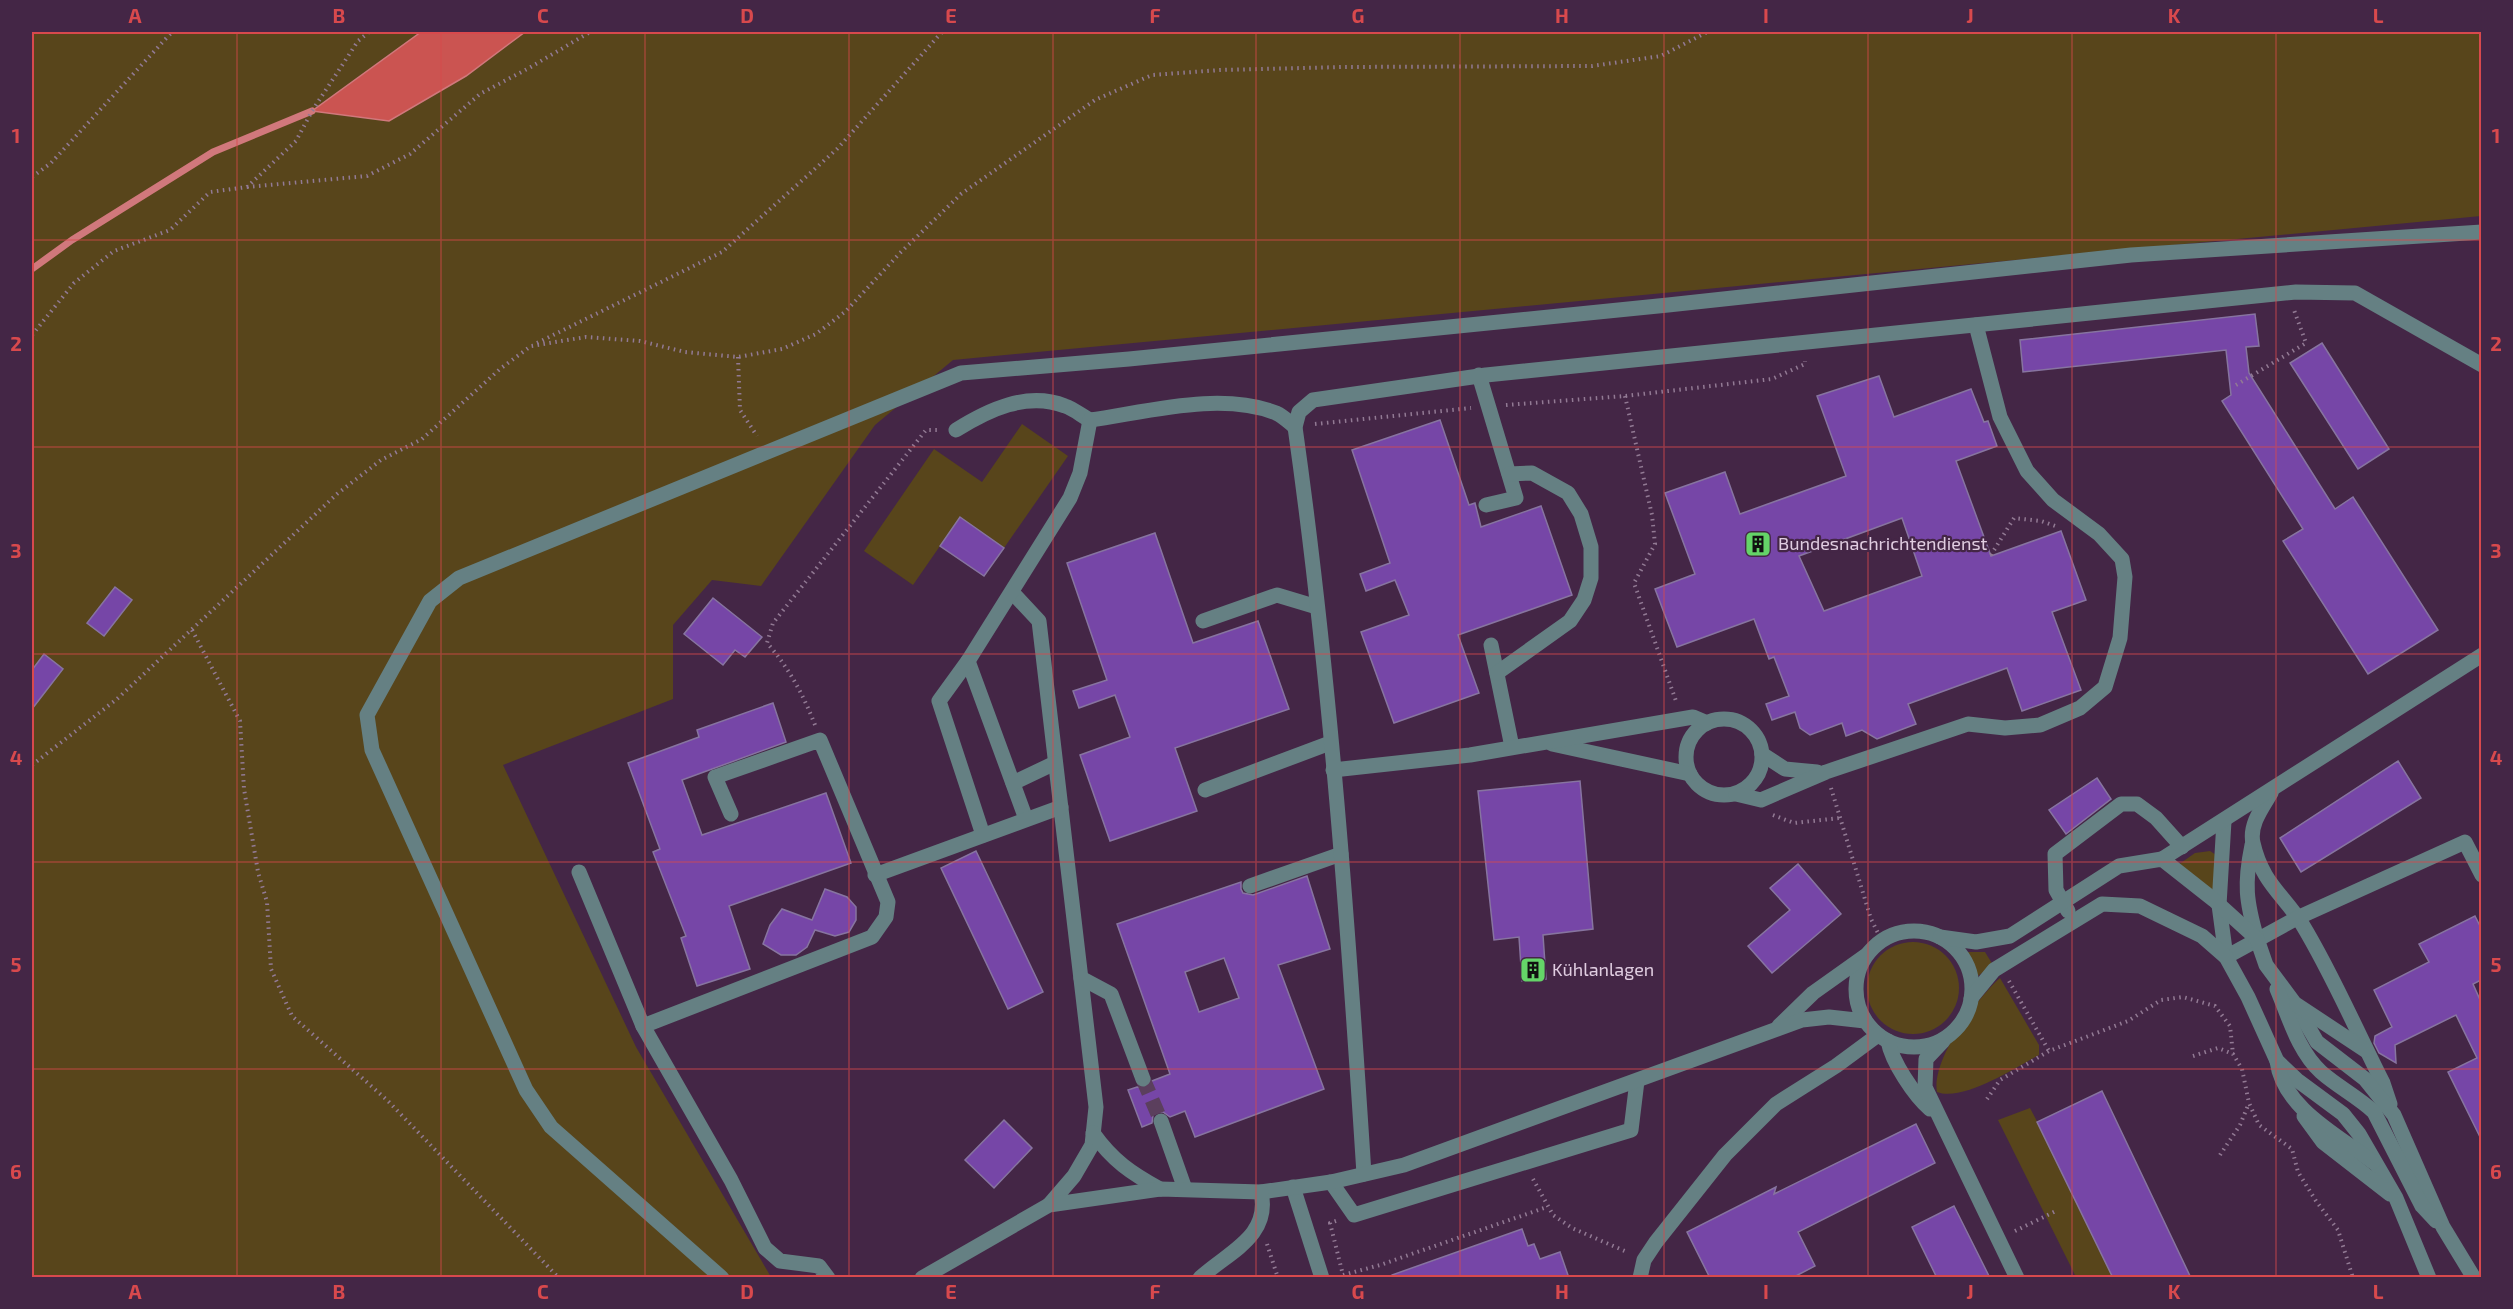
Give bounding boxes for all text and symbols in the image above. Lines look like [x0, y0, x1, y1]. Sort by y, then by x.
text: A [128, 3, 142, 27]
text: B [333, 3, 345, 27]
text: C [537, 3, 549, 27]
text: D [740, 3, 754, 27]
text: E [945, 3, 957, 27]
text: F [1149, 3, 1161, 27]
text: G [1352, 3, 1364, 27]
text: H [1555, 3, 1569, 27]
text: I [1763, 3, 1769, 27]
text: J [1966, 3, 1974, 27]
text: K [2168, 3, 2181, 27]
text: L [2373, 3, 2384, 27]
text: 1 [12, 123, 20, 147]
text: 1 [2492, 123, 2500, 147]
text: 2 [10, 331, 22, 355]
text: 2 [2490, 331, 2502, 355]
building icon: Bundesnachrichtendienst [1743, 529, 1773, 559]
place label: Bundesnachrichtendienst [1778, 532, 1988, 554]
text: 3 [10, 538, 22, 562]
text: 3 [2490, 538, 2502, 562]
text: 4 [10, 745, 23, 769]
text: 4 [2490, 745, 2503, 769]
text: 5 [10, 952, 22, 976]
text: 5 [2490, 952, 2502, 976]
building icon: Kühlanlagen [1518, 955, 1548, 985]
place label: Kühlanlagen [1552, 958, 1654, 980]
text: 6 [10, 1159, 22, 1183]
text: 6 [2490, 1159, 2502, 1183]
text: A [128, 1279, 142, 1303]
text: B [333, 1279, 345, 1303]
text: C [537, 1279, 549, 1303]
text: D [740, 1279, 754, 1303]
text: E [945, 1279, 957, 1303]
text: F [1149, 1279, 1161, 1303]
text: G [1352, 1279, 1364, 1303]
text: H [1555, 1279, 1569, 1303]
text: I [1763, 1279, 1769, 1303]
text: J [1966, 1279, 1974, 1303]
text: K [2168, 1279, 2181, 1303]
text: L [2373, 1279, 2384, 1303]

